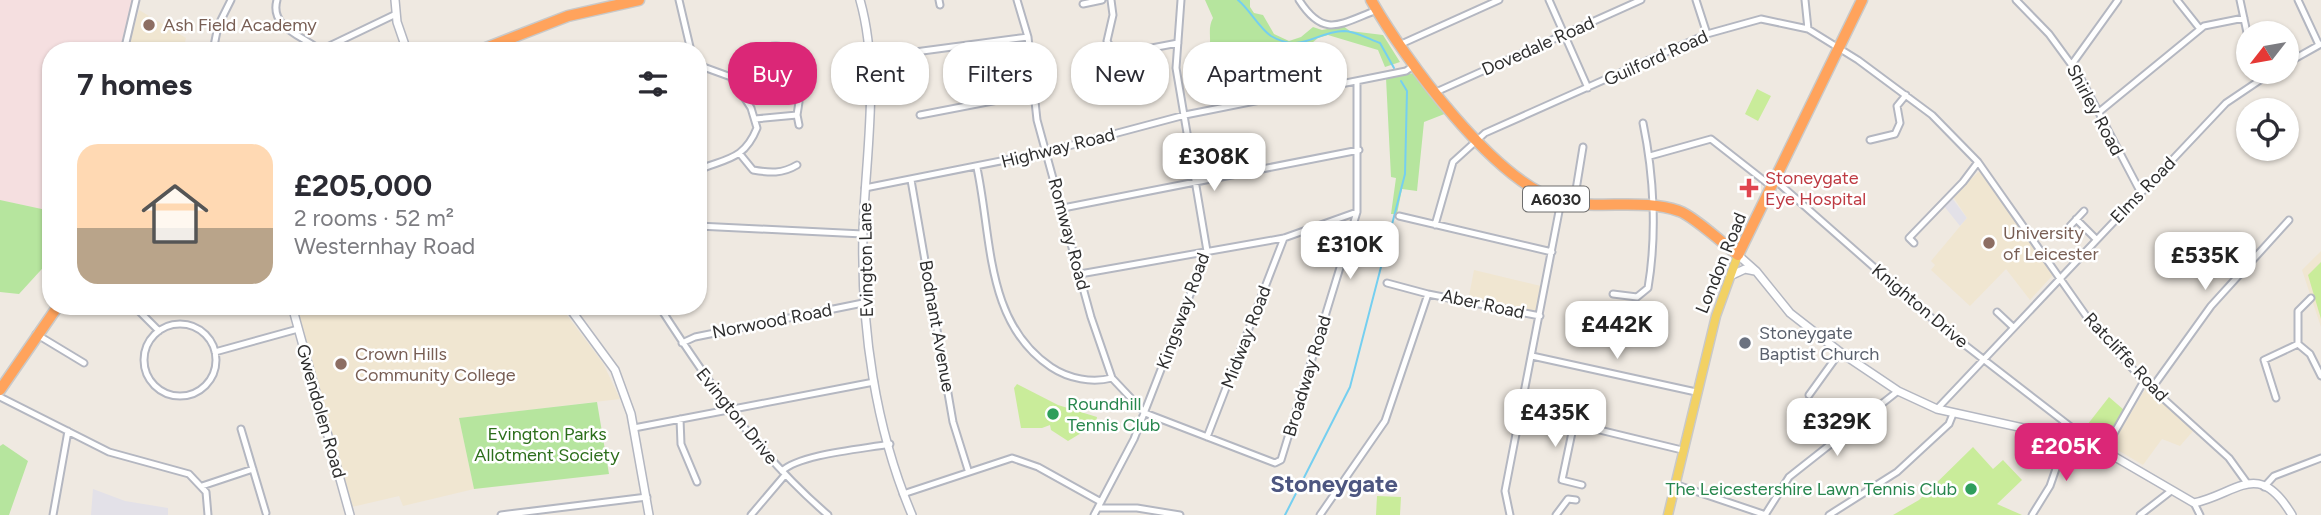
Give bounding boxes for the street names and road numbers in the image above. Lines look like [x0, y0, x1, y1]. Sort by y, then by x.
street label: Dovedale Road [1478, 11, 1598, 81]
street label: Guilford Road [1601, 25, 1711, 91]
street label: Shirley Road [2062, 61, 2128, 159]
street label: Highway Road [999, 123, 1117, 173]
street label: Elms Road [2106, 152, 2180, 228]
street label: Romway Road [1043, 176, 1095, 292]
road number: A6030 [1523, 186, 1589, 211]
street label: Evington Lane [854, 202, 878, 318]
street label: London Road [1691, 209, 1751, 317]
street label: Kingsway Road [1152, 250, 1214, 372]
street label: Bodnant Avenue [915, 258, 959, 394]
street label: Knighton Drive [1867, 259, 1973, 353]
street label: Midway Road [1216, 283, 1276, 391]
street label: Aber Road [1439, 284, 1527, 324]
street label: Norwood Road [710, 299, 834, 343]
street label: Ratcliffe Road [2079, 308, 2173, 406]
street label: Broadway Road [1278, 313, 1336, 439]
street label: Gwendolen Road [291, 342, 351, 480]
street label: Evington Drive [691, 363, 783, 469]

